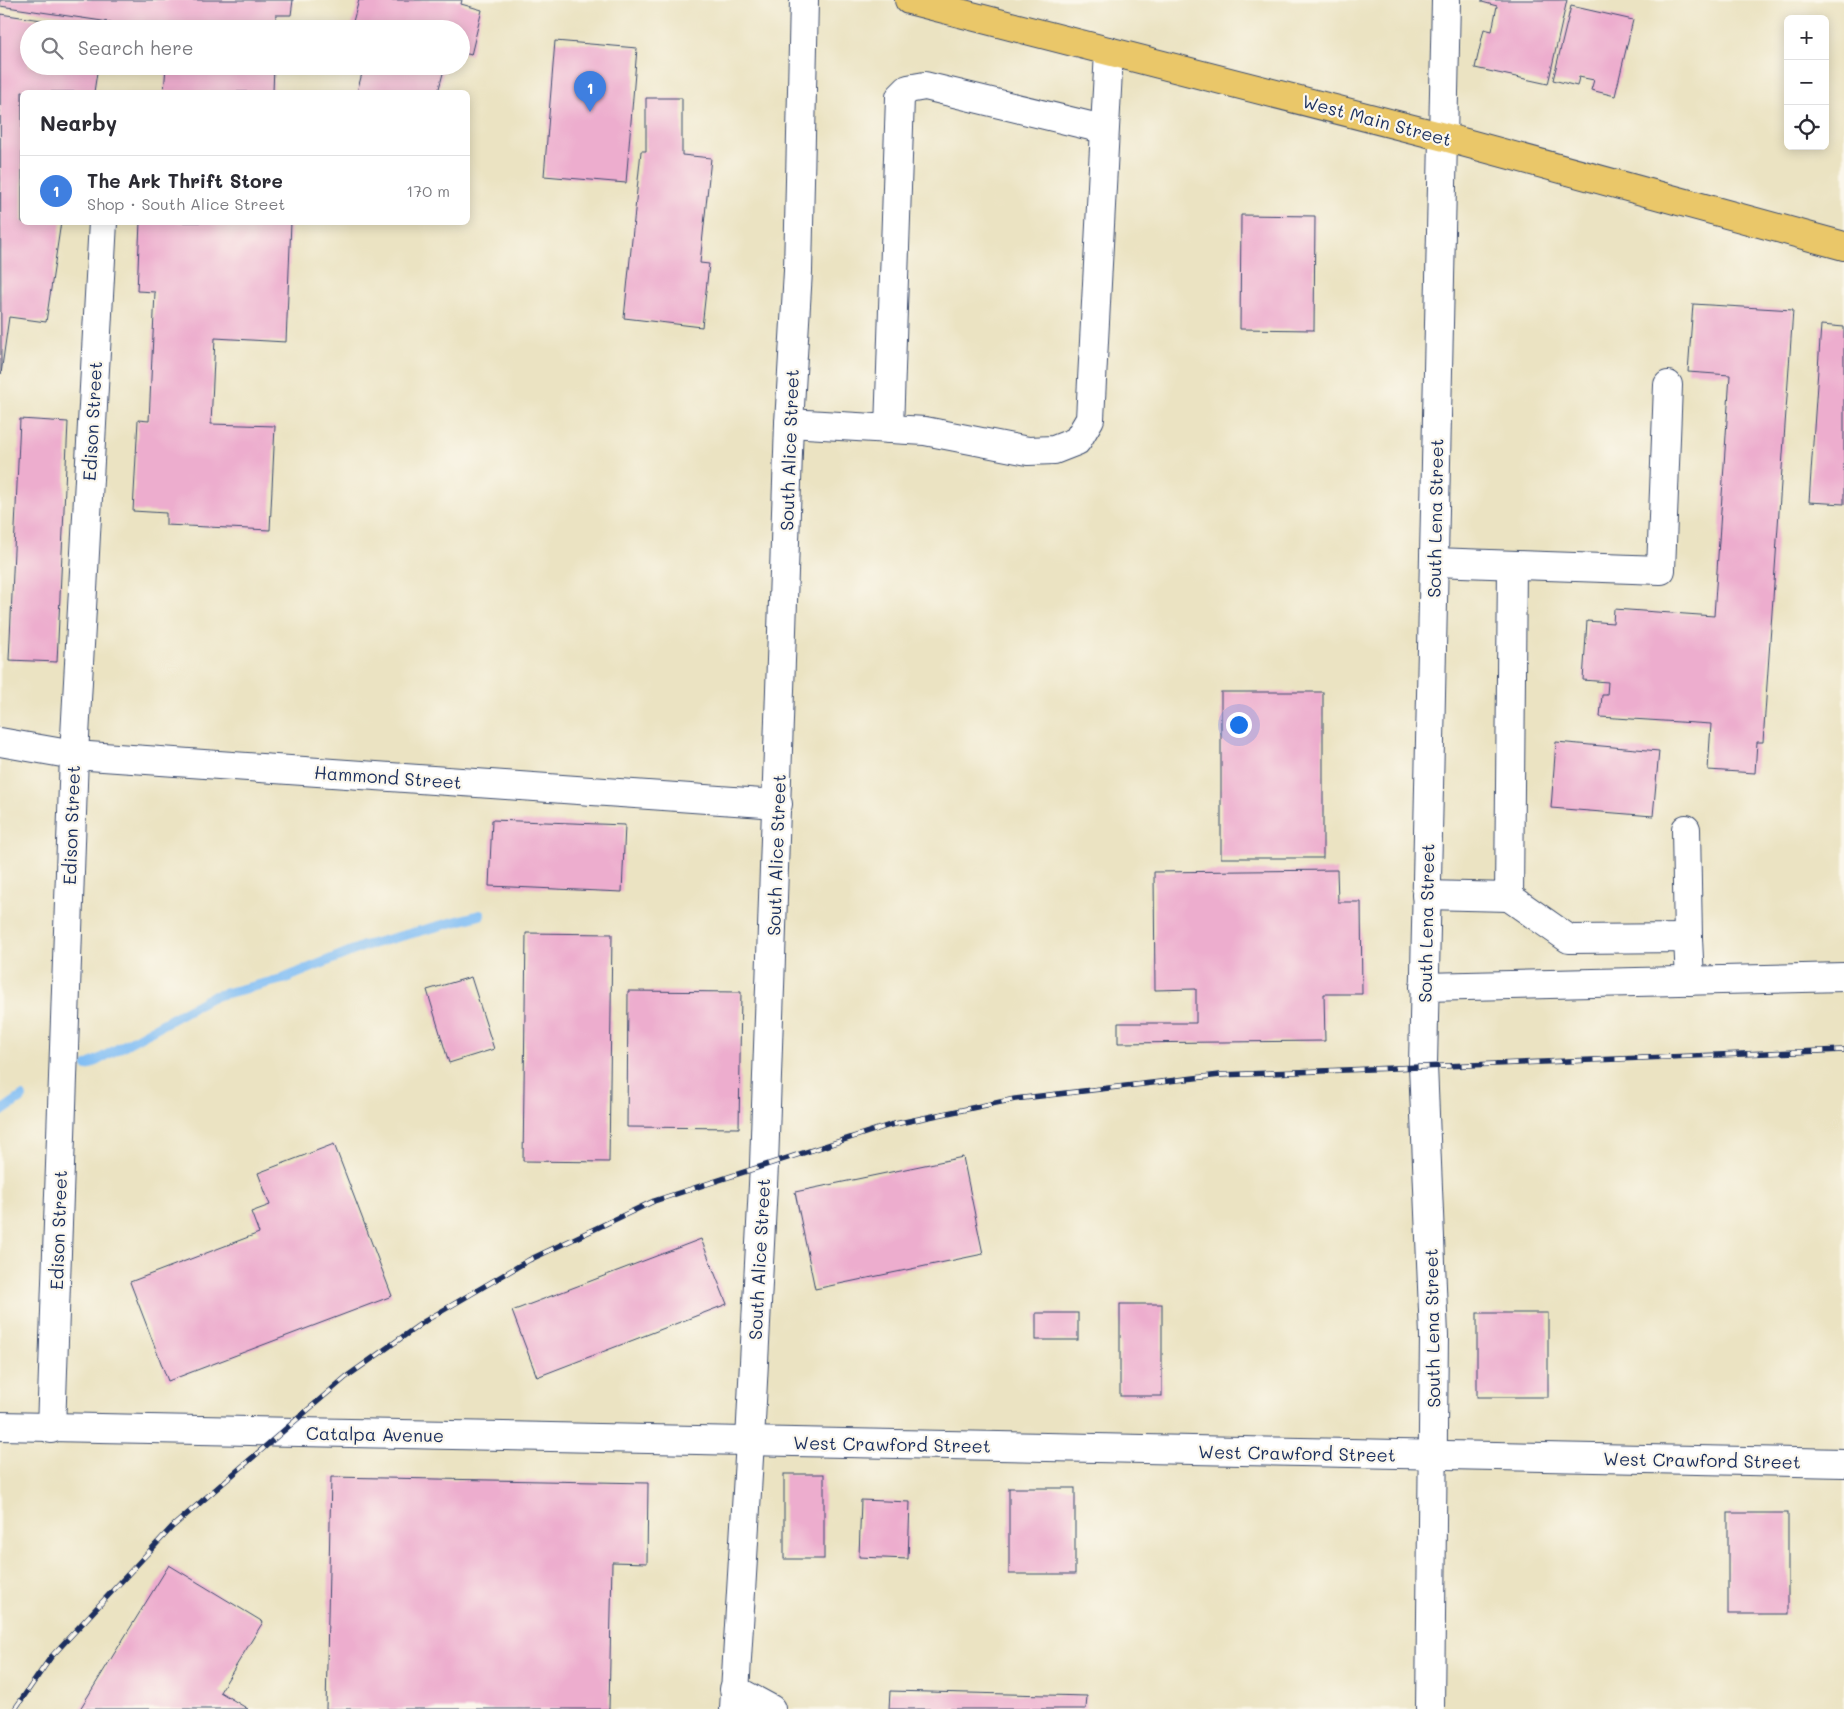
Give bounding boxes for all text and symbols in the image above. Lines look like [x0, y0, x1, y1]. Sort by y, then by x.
map controls [1784, 15, 1829, 150]
button: + [1784, 15, 1829, 60]
search box [20, 20, 470, 75]
icon: search [38, 34, 66, 62]
text: Search here [78, 35, 194, 60]
button: − [1784, 60, 1829, 105]
pin: 1 [574, 71, 606, 112]
street label: West Main Street [1300, 89, 1454, 151]
button: locate [1784, 105, 1829, 150]
text: Nearby [40, 109, 117, 136]
text: The Ark Thrift Store [87, 168, 283, 193]
text: 1 [52, 180, 60, 201]
text: 170 m [406, 180, 450, 201]
text: Shop · South Alice Street [87, 193, 285, 214]
street label: Edison Street [77, 361, 107, 481]
street label: South Alice Street [774, 369, 804, 531]
street label: South Lena Street [1422, 438, 1448, 598]
your location [1226, 712, 1252, 738]
street label: Hammond Street [313, 760, 463, 794]
street label: Edison Street [57, 765, 85, 885]
street label: South Alice Street [761, 774, 791, 936]
street label: South Lena Street [1413, 843, 1439, 1003]
street label: Edison Street [44, 1170, 72, 1290]
street label: South Alice Street [743, 1178, 775, 1340]
street label: South Lena Street [1419, 1248, 1445, 1408]
street label: Catalpa Avenue [306, 1421, 444, 1447]
street label: West Crawford Street [793, 1430, 991, 1458]
street label: West Crawford Street [1198, 1439, 1396, 1467]
street label: West Crawford Street [1603, 1446, 1801, 1474]

